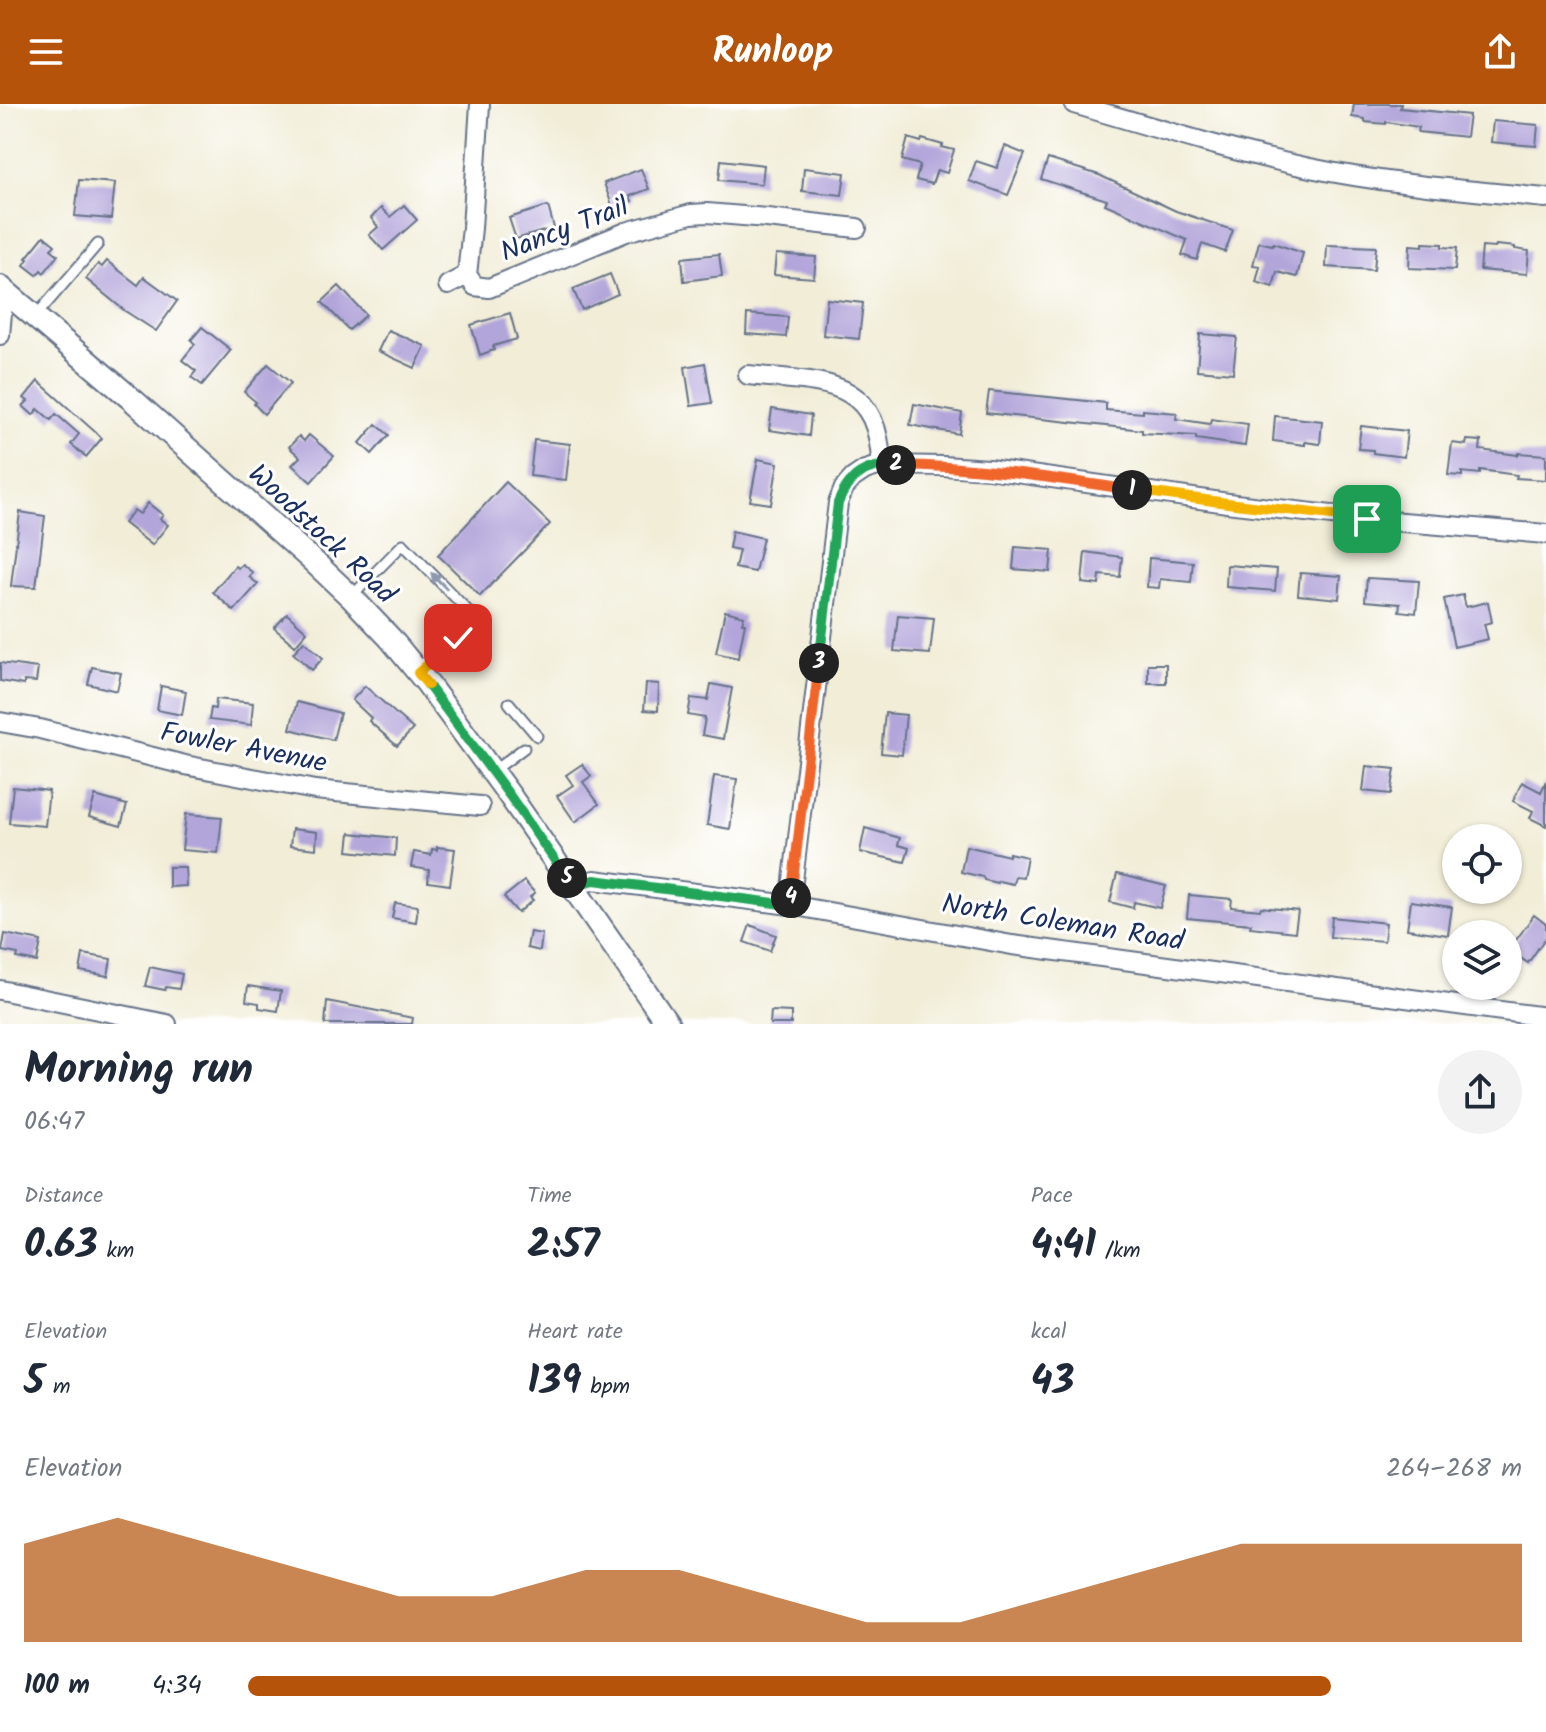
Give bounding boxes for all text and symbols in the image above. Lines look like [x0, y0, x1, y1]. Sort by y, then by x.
text: Runloop [713, 24, 833, 81]
icon: menu [24, 30, 68, 74]
icon: share [1478, 30, 1522, 74]
street label: Nancy Trail [494, 185, 636, 275]
pin: 2 [876, 445, 916, 485]
text: 2 [890, 447, 902, 482]
street label: Woodstock Road [237, 454, 407, 617]
pin: 1 [1112, 470, 1152, 510]
text: 1 [1129, 472, 1135, 507]
pin [1333, 485, 1401, 553]
icon: arrive [1345, 497, 1389, 541]
one-way arrow [430, 572, 449, 591]
pin [424, 604, 492, 672]
icon: check [436, 616, 480, 660]
pin: 3 [799, 643, 839, 683]
text: 3 [813, 645, 825, 680]
street label: Fowler Avenue [156, 710, 331, 787]
map controls [1442, 824, 1522, 1000]
button: locate [1442, 824, 1522, 904]
pin: 5 [547, 858, 587, 898]
text: 5 [561, 860, 573, 895]
pin: 4 [771, 878, 811, 918]
text: 4 [785, 880, 797, 915]
street label: North Coleman Road [938, 882, 1188, 965]
button: layers [1442, 920, 1522, 1000]
text: Morning run [24, 1036, 253, 1106]
button: share [1438, 1050, 1522, 1134]
text: 06:47 [24, 1101, 84, 1143]
text: Distance [24, 1179, 103, 1214]
text: Time [527, 1179, 572, 1214]
text: Pace [1031, 1179, 1073, 1214]
text: 0.63 [24, 1214, 98, 1278]
text: 2:57 [527, 1214, 600, 1278]
text: 4:41 [1031, 1214, 1096, 1278]
text: km [98, 1234, 134, 1269]
text: /km [1096, 1234, 1141, 1269]
text: Elevation [24, 1315, 107, 1350]
text: Heart rate [527, 1315, 623, 1350]
text: kcal [1031, 1315, 1066, 1350]
text: 5 [24, 1350, 44, 1414]
text: 139 [527, 1350, 582, 1414]
text: 43 [1031, 1350, 1074, 1414]
text: m [44, 1370, 71, 1405]
text: bpm [582, 1370, 630, 1405]
text: Elevation [24, 1448, 122, 1490]
text: 264–268 m [1386, 1448, 1522, 1490]
text: 100 m [24, 1665, 90, 1707]
text: 4:34 [152, 1665, 202, 1707]

